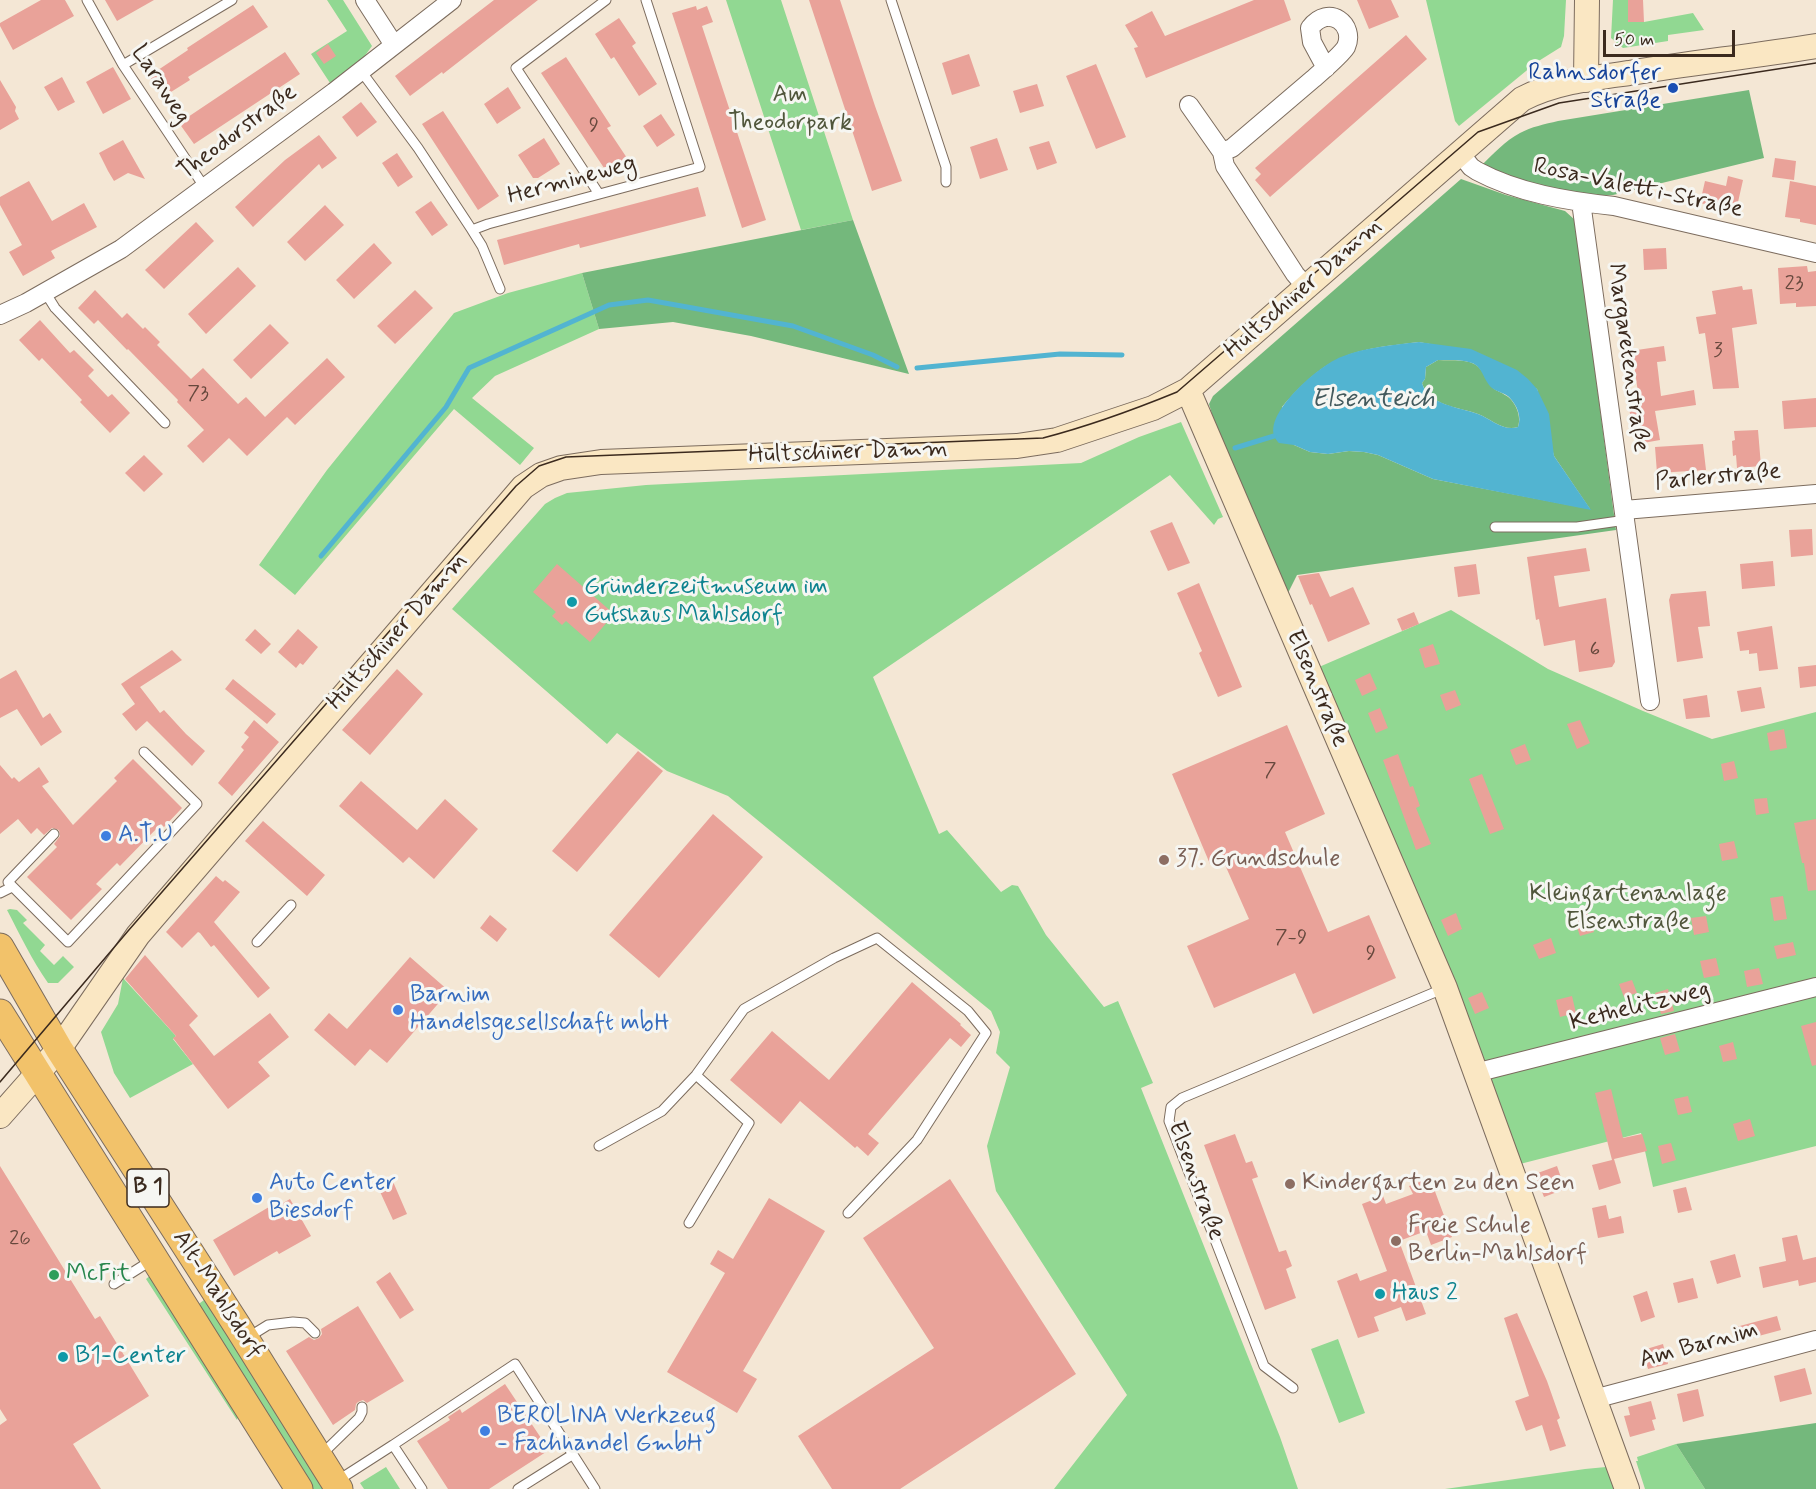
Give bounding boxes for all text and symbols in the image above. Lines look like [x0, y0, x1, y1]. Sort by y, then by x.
scale bar [1606, 18, 1738, 56]
text: 50 m [1614, 28, 1654, 52]
street label: Laraweg [124, 40, 196, 130]
place label: Rahnsdorfer Straße [1528, 60, 1661, 116]
street label: Theodorstraße [173, 79, 303, 187]
marker: Rahnsdorfer Straße [1666, 81, 1680, 95]
park label: Am Theodorpark [728, 82, 852, 138]
house number: 9 [589, 114, 599, 140]
street label: Hermineweg [505, 150, 639, 212]
street label: Rosa-Valetti-Straße [1531, 153, 1745, 225]
street label: Hultschiner Damm [1219, 213, 1389, 365]
street label: Margaretenstraße [1600, 262, 1654, 454]
house number: 23 [1784, 272, 1804, 298]
house number: 3 [1713, 339, 1723, 365]
house number: 73 [187, 382, 209, 408]
water label: Elsenteich [1311, 385, 1435, 417]
street label: Hultschiner Damm [748, 435, 948, 471]
street label: Parlerstraße [1654, 458, 1782, 498]
street label: Hultschiner Damm [322, 547, 474, 717]
place label: Gründerzeitmuseum im Gutshaus Mahlsdorf [584, 574, 828, 630]
marker: Gründerzeitmuseum im Gutshaus Mahlsdorf [565, 595, 579, 609]
street label: Elsenstraße [1278, 626, 1354, 752]
house number: 6 [1590, 638, 1600, 664]
house number: 7 [1264, 759, 1276, 785]
place label: A.T.U [118, 822, 173, 850]
marker: A.T.U [99, 829, 113, 843]
place label: 37. Grundschule [1176, 846, 1340, 874]
marker: 37. Grundschule [1157, 853, 1171, 867]
park label: Kleingartenanlage Elsenstraße [1529, 881, 1727, 937]
house number: 7-9 [1275, 926, 1307, 952]
house number: 9 [1366, 942, 1376, 968]
street label: Kethelitzweg [1567, 976, 1713, 1038]
place label: Barnim Handelsgesellschaft mbH [410, 982, 669, 1038]
marker: Barnim Handelsgesellschaft mbH [391, 1003, 405, 1017]
street label: Elsenstraße [1160, 1118, 1230, 1244]
road number: B 1 [127, 1169, 169, 1207]
place label: Auto Center Biesdorf [269, 1170, 396, 1226]
place label: Kindergarten zu den Seen [1302, 1170, 1575, 1198]
marker: Kindergarten zu den Seen [1283, 1177, 1297, 1191]
marker: Auto Center Biesdorf [250, 1191, 264, 1205]
place label: Freie Schule Berlin-Mahlsdorf [1408, 1213, 1587, 1269]
street label: Alt-Mahlsdorf [165, 1226, 269, 1364]
house number: 26 [9, 1227, 31, 1253]
marker: Freie Schule Berlin-Mahlsdorf [1389, 1234, 1403, 1248]
place label: McFit [66, 1261, 131, 1289]
marker: McFit [47, 1268, 61, 1282]
place label: Haus 2 [1392, 1280, 1458, 1308]
marker: Haus 2 [1373, 1287, 1387, 1301]
street label: Am Barnim [1637, 1316, 1761, 1376]
place label: B1-Center [75, 1343, 186, 1371]
marker: B1-Center [56, 1350, 70, 1364]
place label: BEROLINA Werkzeug - Fachhandel GmbH [497, 1403, 716, 1459]
marker: BEROLINA Werkzeug - Fachhandel GmbH [478, 1424, 492, 1438]

